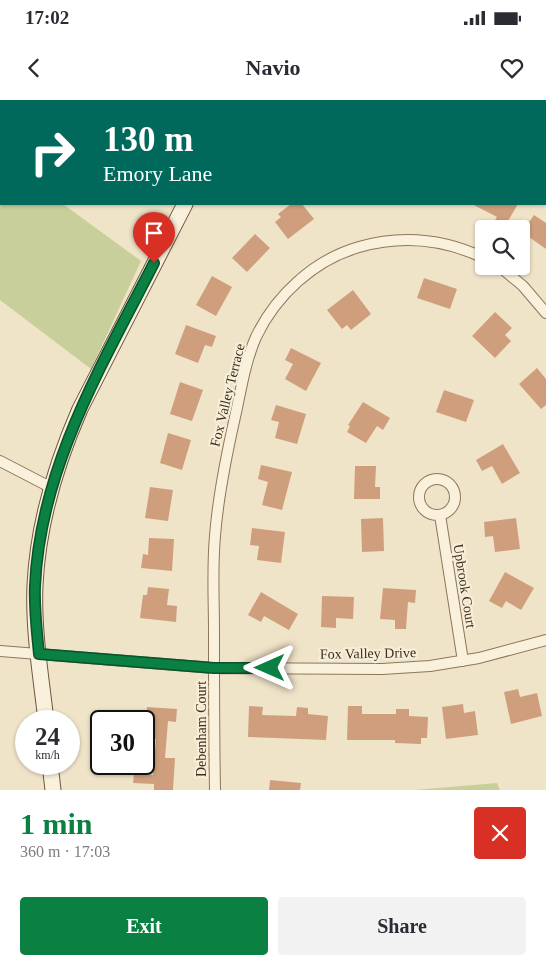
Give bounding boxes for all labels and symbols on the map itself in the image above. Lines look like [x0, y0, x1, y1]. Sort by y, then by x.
pin [133, 212, 175, 263]
street label: Fox Valley Terrace [207, 342, 248, 448]
street label: Upbrook Court [450, 543, 479, 629]
position arrow [243, 641, 295, 693]
street label: Fox Valley Drive [320, 645, 416, 662]
street label: Debenham Court [194, 681, 209, 777]
speed limit sign: 30 [90, 710, 155, 775]

